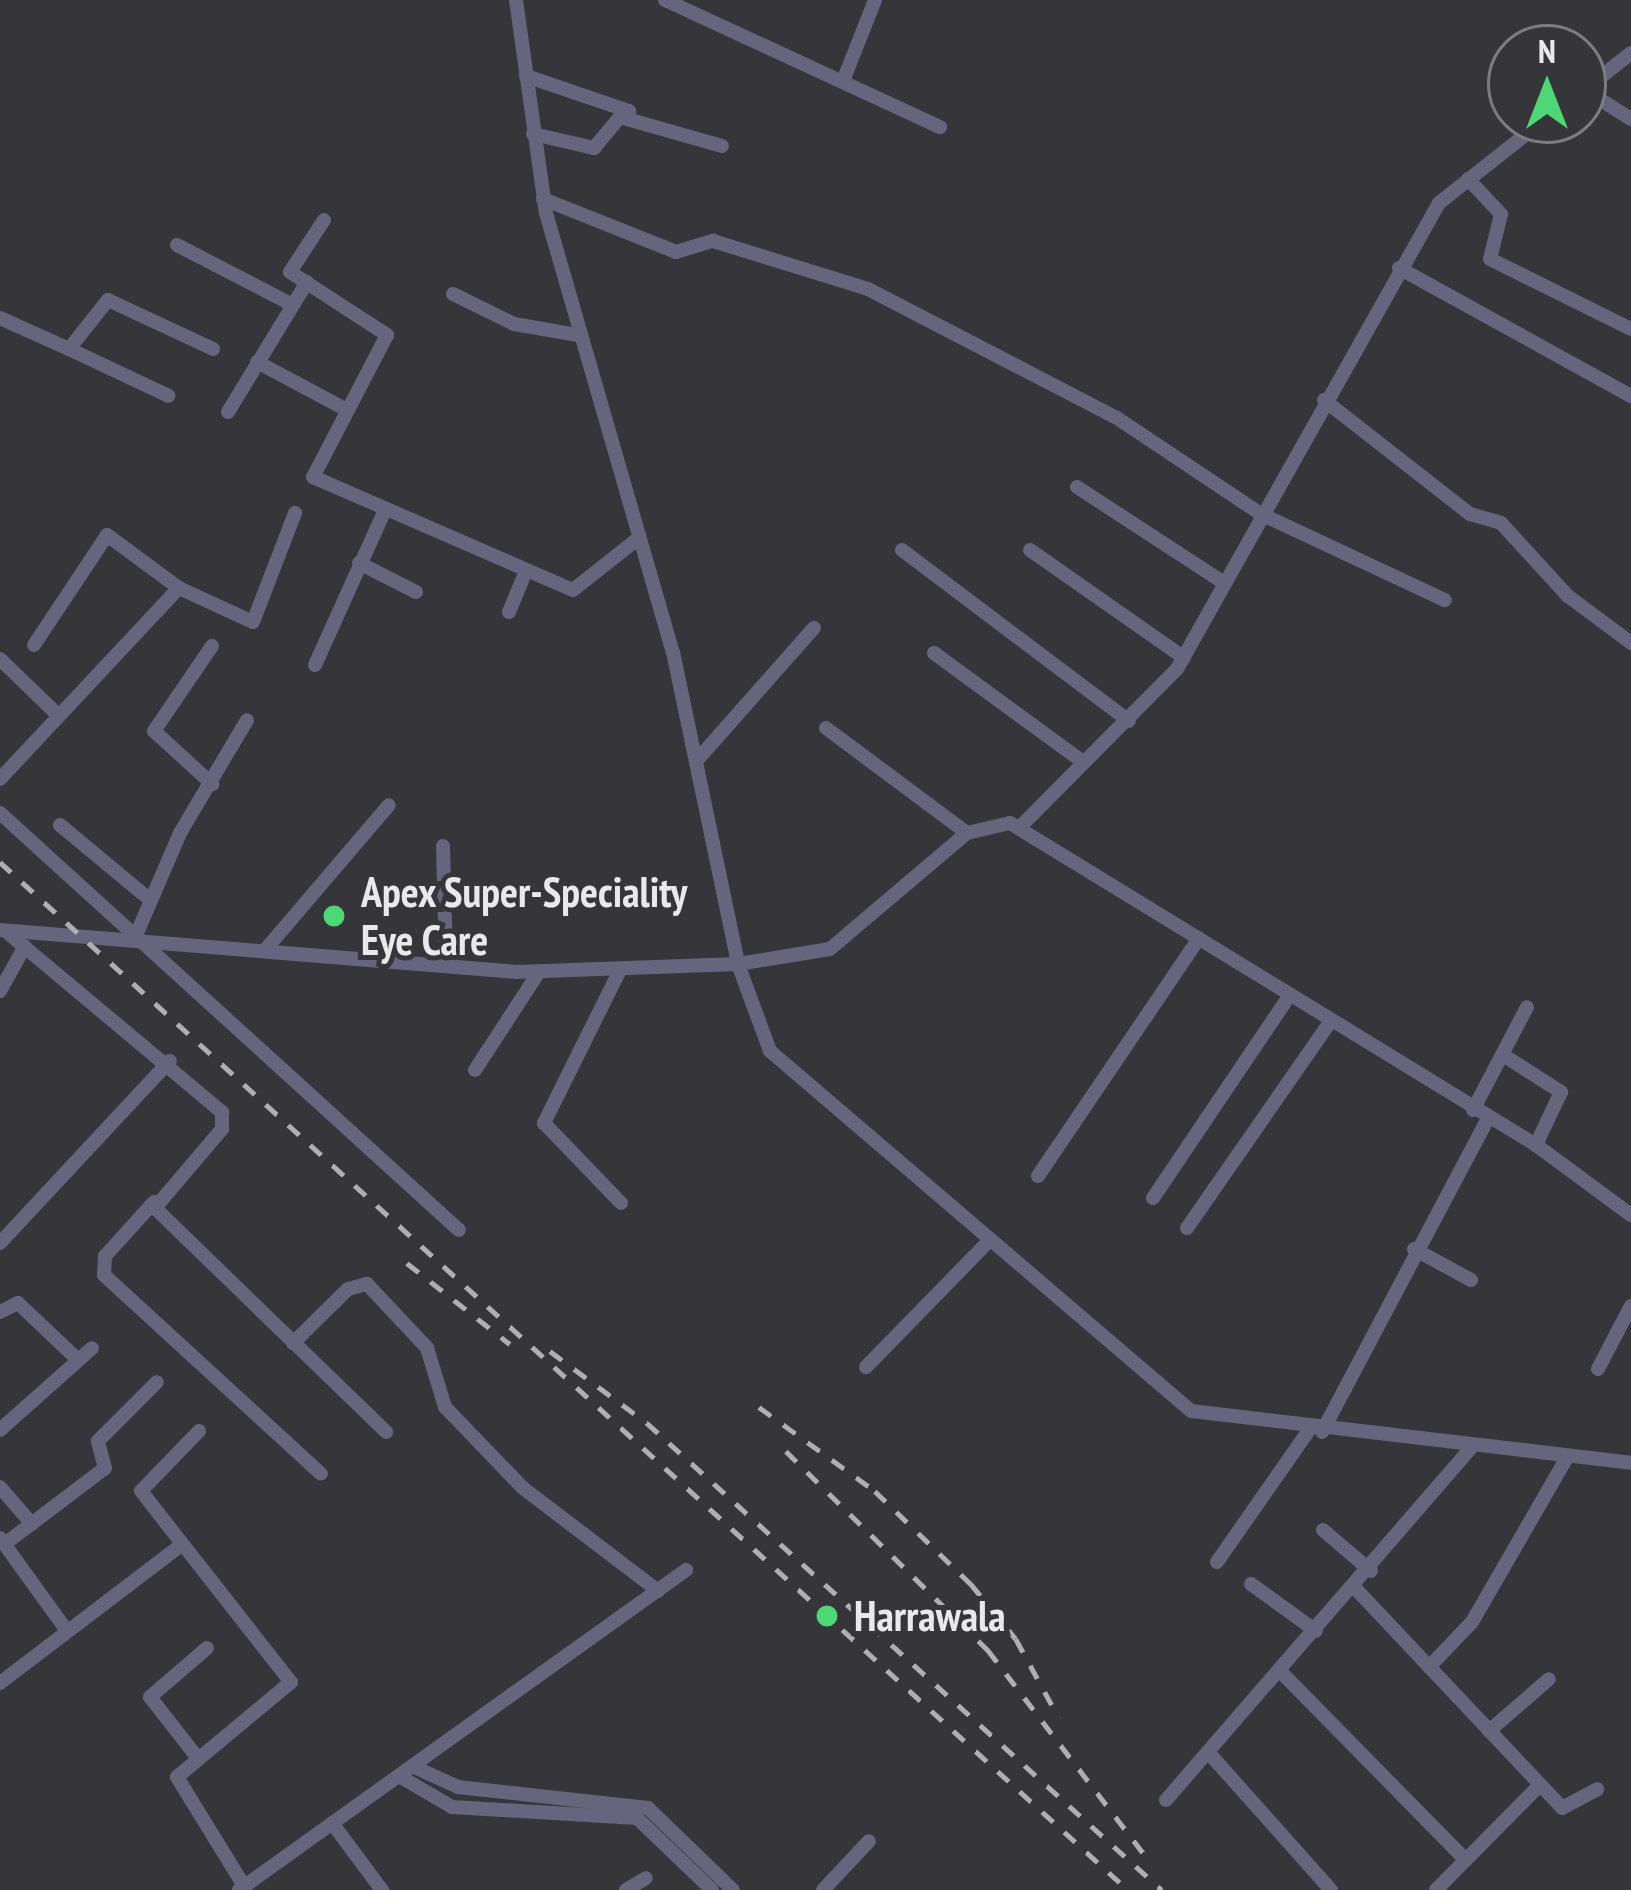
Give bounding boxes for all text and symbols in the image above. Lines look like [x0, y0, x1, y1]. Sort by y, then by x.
north arrow [1487, 24, 1607, 144]
text: N [1538, 29, 1556, 72]
place label: Apex Super-Speciality Eye Care [361, 867, 688, 966]
marker: Apex Super-Speciality Eye Care [318, 900, 350, 932]
place label: Harrawala [854, 1591, 1006, 1641]
marker: Harrawala [811, 1600, 843, 1632]

